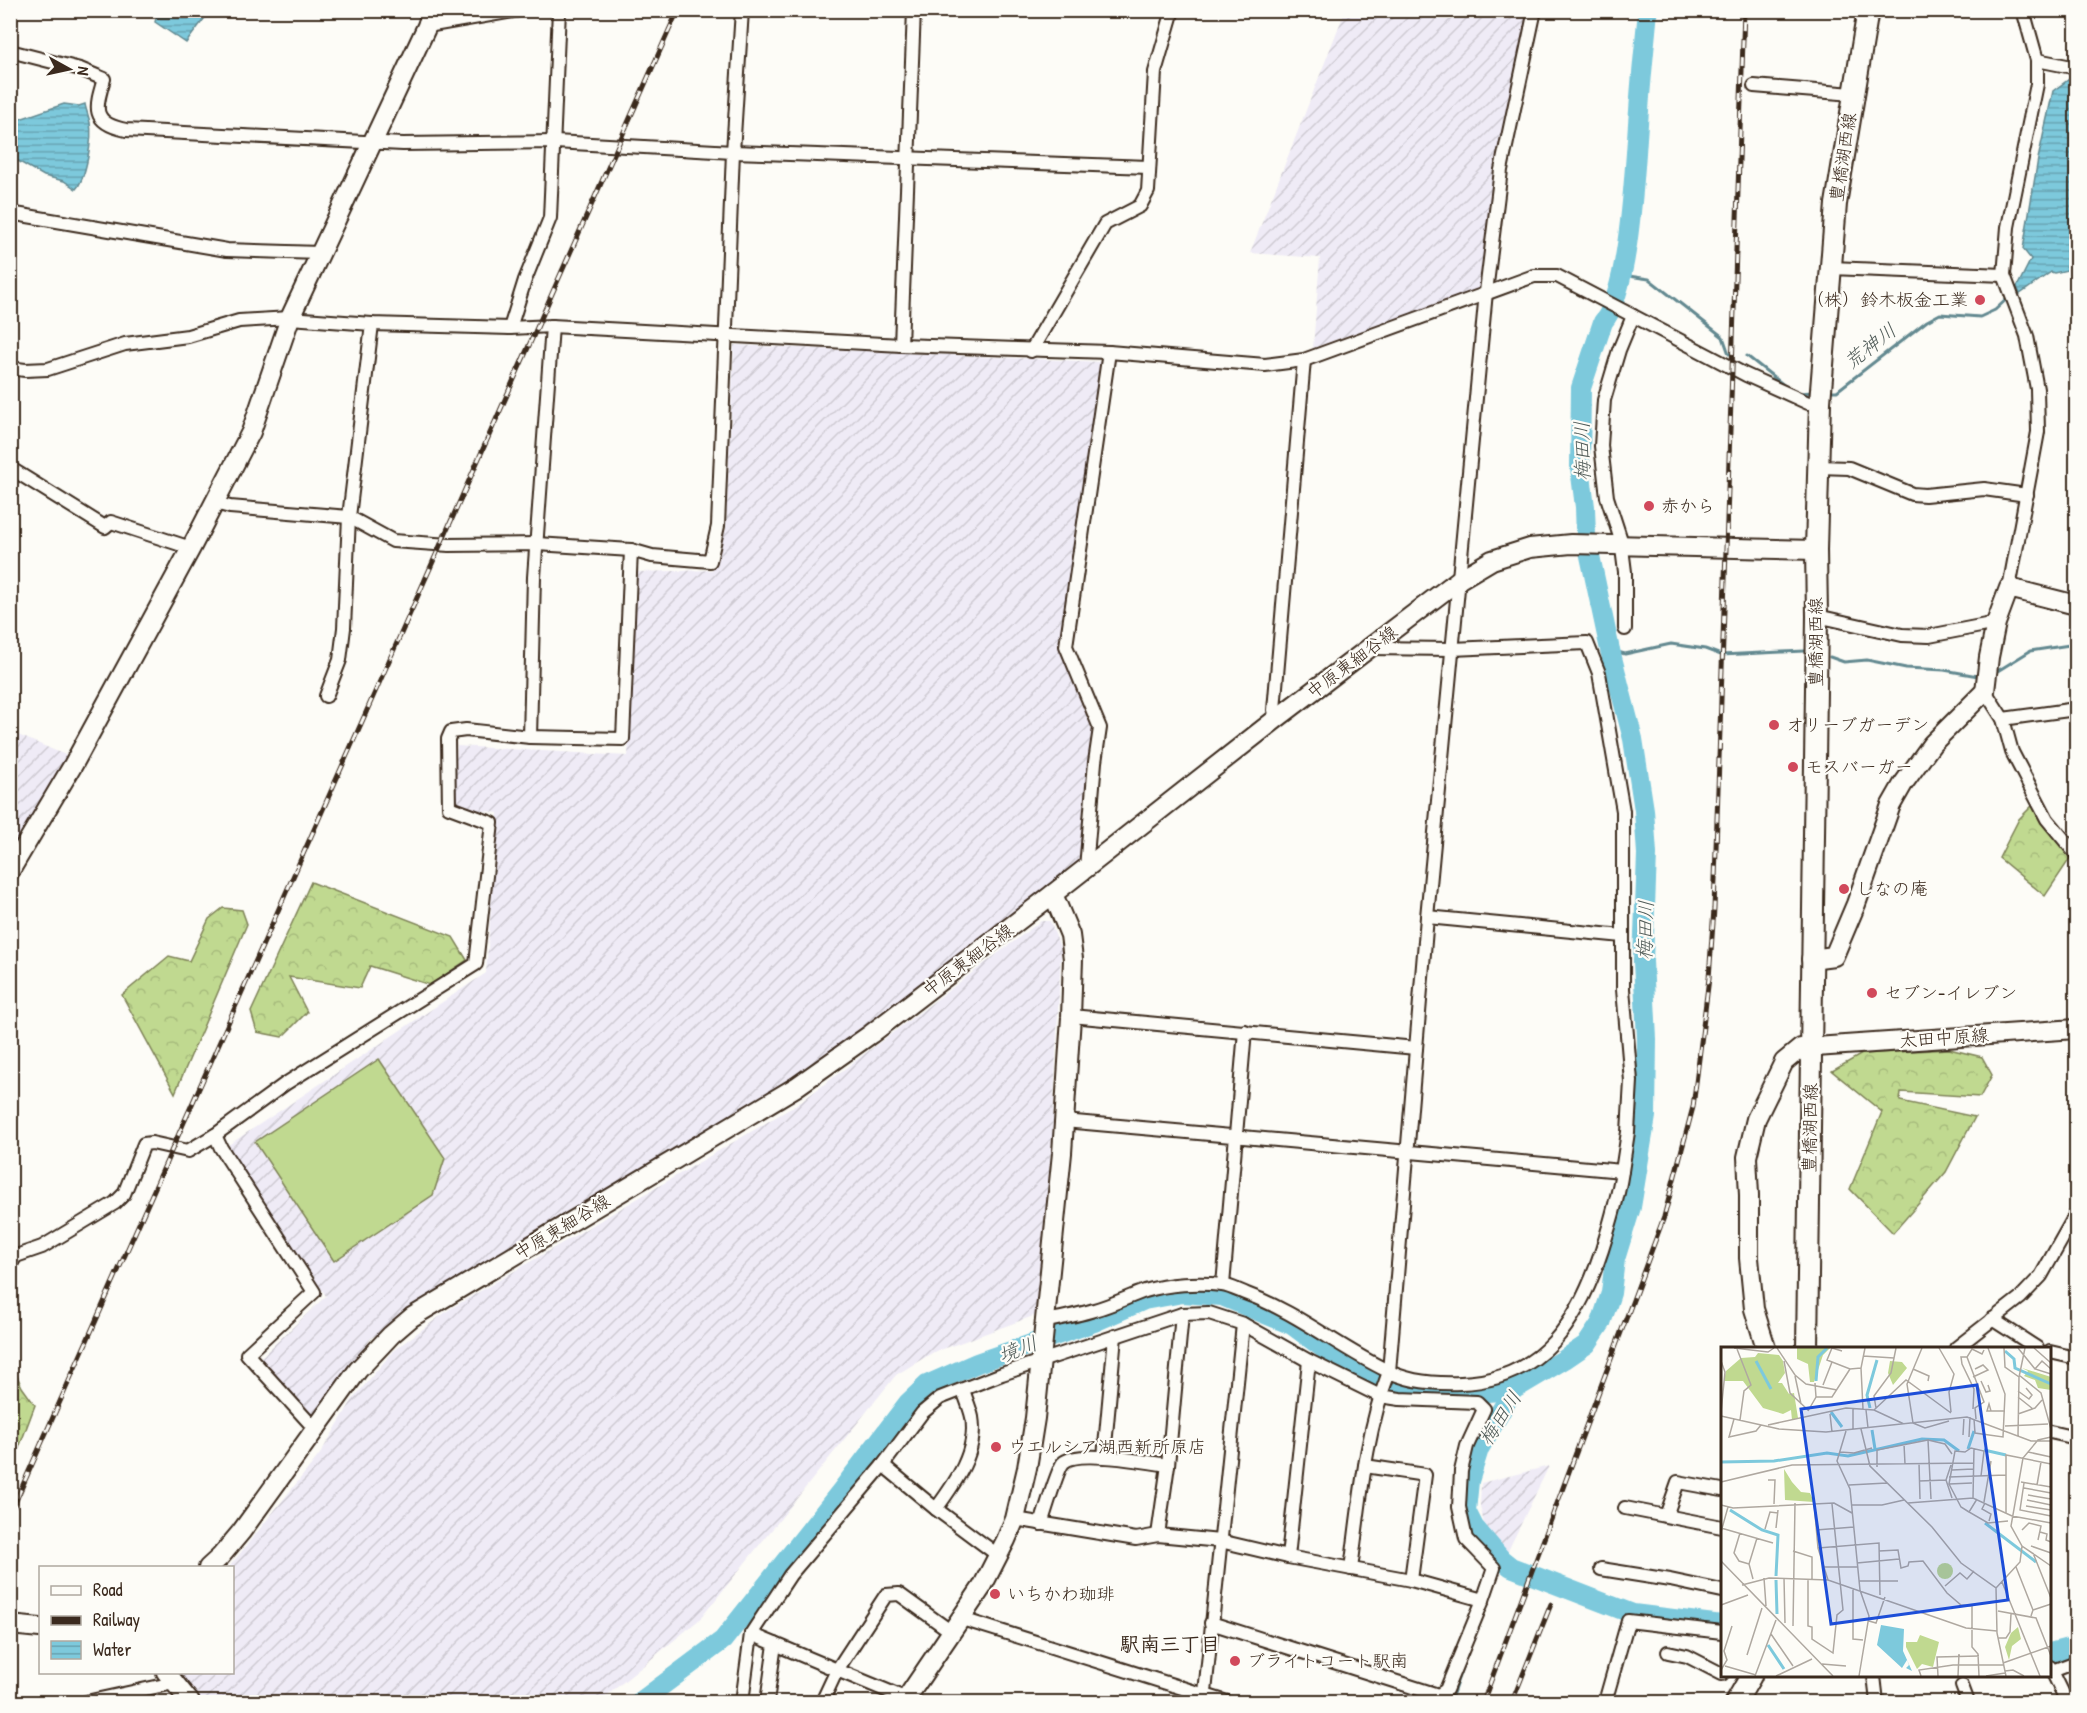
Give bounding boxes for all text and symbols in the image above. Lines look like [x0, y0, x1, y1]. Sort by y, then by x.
north arrow [39, 39, 99, 99]
text: N [72, 65, 95, 77]
street label: 豊橋湖西線 [1823, 111, 1862, 203]
place label: （株）鈴木板金工業 [1806, 287, 1968, 312]
marker: （株）鈴木板金工業 [1973, 293, 1987, 307]
water label: 荒神川 [1838, 316, 1902, 375]
water label: 梅田川 [1567, 421, 1596, 481]
place label: 赤から [1661, 493, 1715, 518]
marker: 赤から [1642, 499, 1656, 513]
street label: 豊橋湖西線 [1803, 597, 1828, 687]
street label: 中原東細谷線 [1301, 619, 1402, 704]
place label: オリーブガーデン [1786, 712, 1929, 737]
marker: オリーブガーデン [1767, 718, 1781, 732]
place label: モスバーガー [1805, 754, 1913, 779]
marker: モスバーガー [1786, 760, 1800, 774]
place label: しなの庵 [1856, 876, 1928, 901]
marker: しなの庵 [1837, 882, 1851, 896]
water label: 梅田川 [1630, 900, 1659, 960]
street label: 中原東細谷線 [917, 917, 1018, 1002]
place label: セブン-イレブン [1884, 980, 2017, 1005]
marker: セブン-イレブン [1865, 986, 1879, 1000]
street label: 太田中原線 [1898, 1022, 1990, 1053]
street label: 豊橋湖西線 [1796, 1083, 1823, 1173]
street label: 中原東細谷線 [509, 1188, 614, 1265]
water label: 境川 [994, 1329, 1041, 1368]
inset map [1721, 1347, 2051, 1677]
water label: 梅田川 [1472, 1385, 1527, 1450]
place label: ウエルシア湖西新所原店 [1008, 1434, 1206, 1459]
marker: ウエルシア湖西新所原店 [989, 1440, 1003, 1454]
legend [39, 1566, 234, 1674]
text: Road [93, 1577, 123, 1602]
place label: いちかわ珈琲 [1007, 1581, 1115, 1606]
marker: いちかわ珈琲 [988, 1587, 1002, 1601]
text: Railway [93, 1607, 140, 1632]
district label: 駅南三丁目 [1120, 1630, 1220, 1657]
text: Water [93, 1637, 131, 1662]
place label: ブライトコート駅南 [1247, 1648, 1408, 1673]
marker: ブライトコート駅南 [1228, 1654, 1242, 1668]

